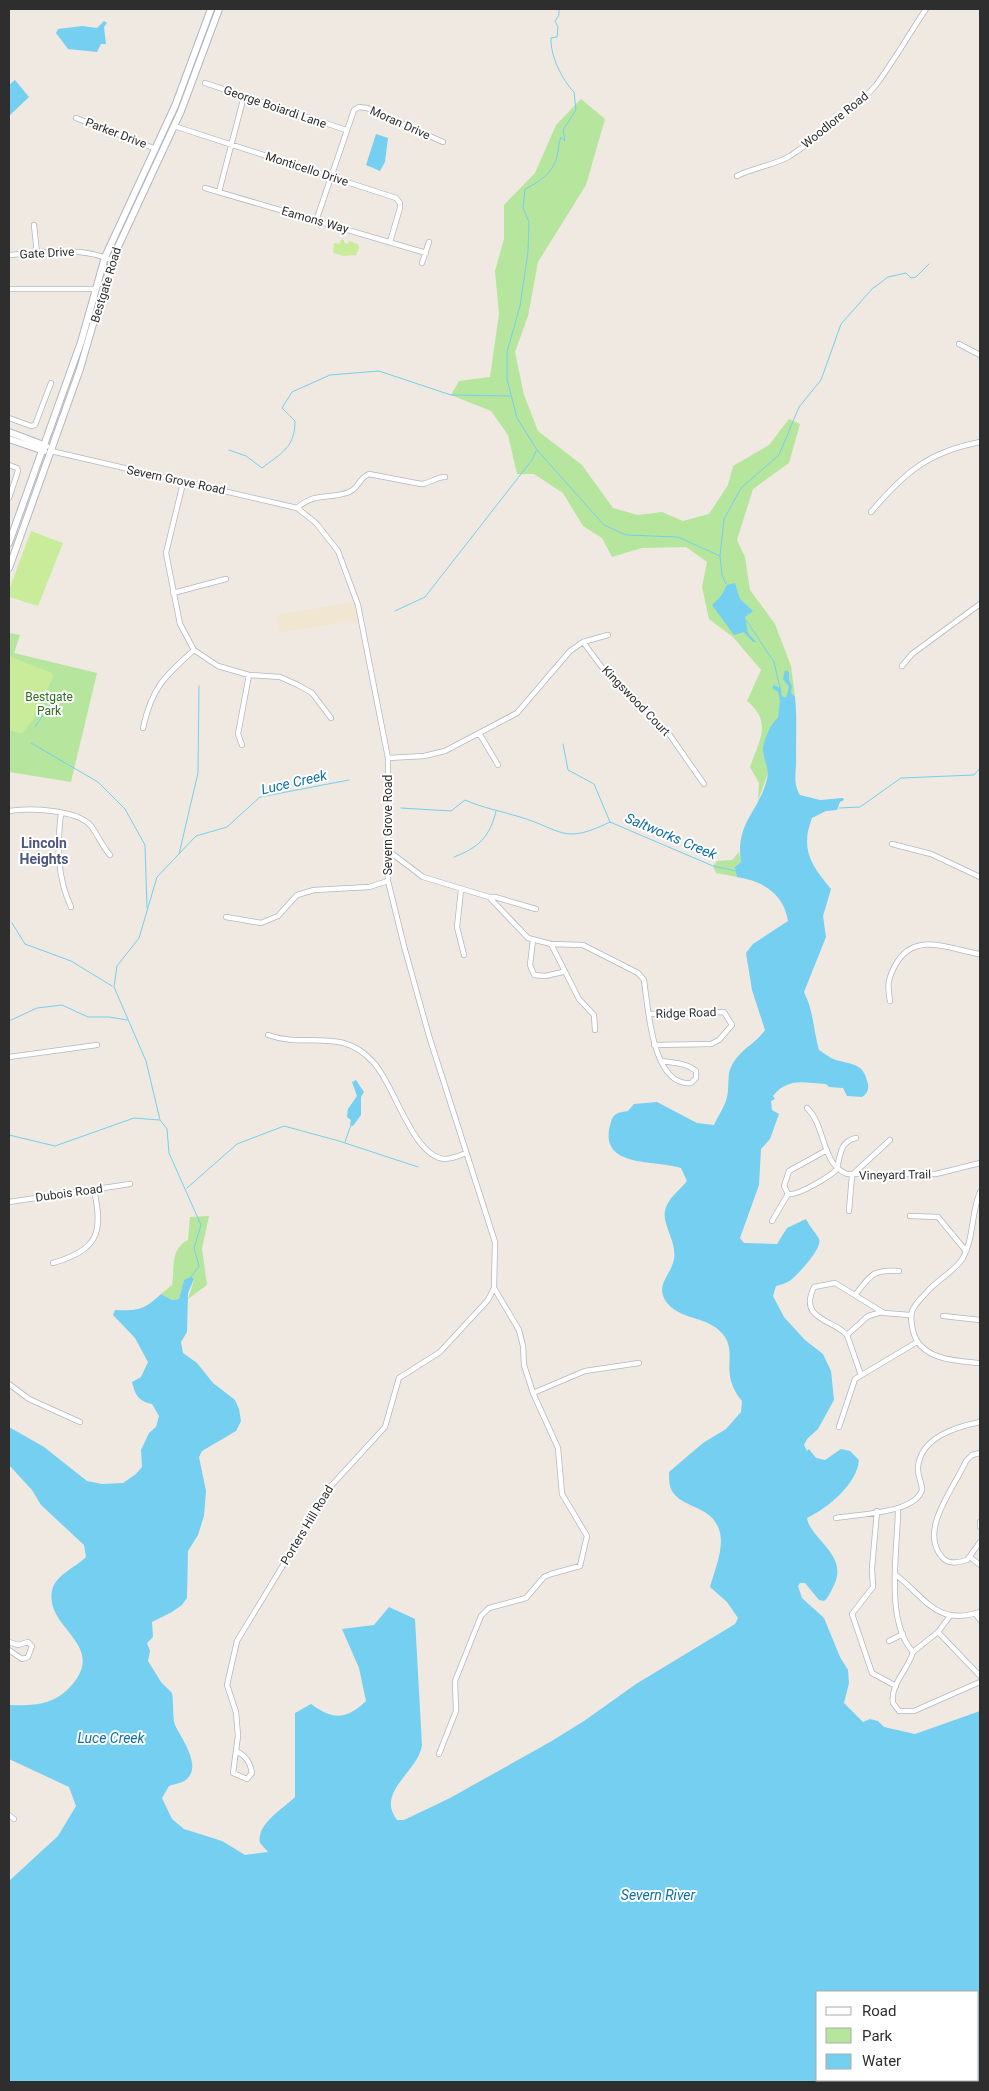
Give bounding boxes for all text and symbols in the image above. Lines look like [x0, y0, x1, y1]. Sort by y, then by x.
street label: George Boiardi Lane [222, 83, 328, 131]
street label: Woodlore Road [799, 89, 871, 151]
street label: Moran Drive [368, 104, 432, 142]
street label: Parker Drive [83, 115, 149, 151]
street label: Monticello Drive [264, 149, 350, 189]
street label: Eamons Way [280, 204, 350, 236]
street label: Gate Drive [19, 245, 75, 261]
street label: Bestgate Road [88, 246, 124, 324]
street label: Severn Grove Road [125, 463, 227, 497]
street label: Kingswood Court [599, 663, 673, 739]
park label: Bestgate Park [25, 690, 73, 718]
water label: Luce Creek [260, 766, 329, 797]
street label: Severn Grove Road [381, 775, 395, 875]
water label: Saltworks Creek [623, 810, 720, 863]
district label: Lincoln Heights [20, 835, 68, 867]
street label: Ridge Road [655, 1005, 717, 1021]
street label: Vineyard Trail [859, 1167, 931, 1183]
street label: Dubois Road [35, 1181, 103, 1205]
street label: Porters Hill Road [278, 1483, 336, 1567]
water label: Luce Creek [78, 1730, 146, 1746]
water label: Severn River [621, 1887, 696, 1903]
legend [816, 1991, 979, 2081]
text: Road [862, 2002, 896, 2020]
text: Park [862, 2027, 893, 2045]
text: Water [862, 2052, 901, 2070]

